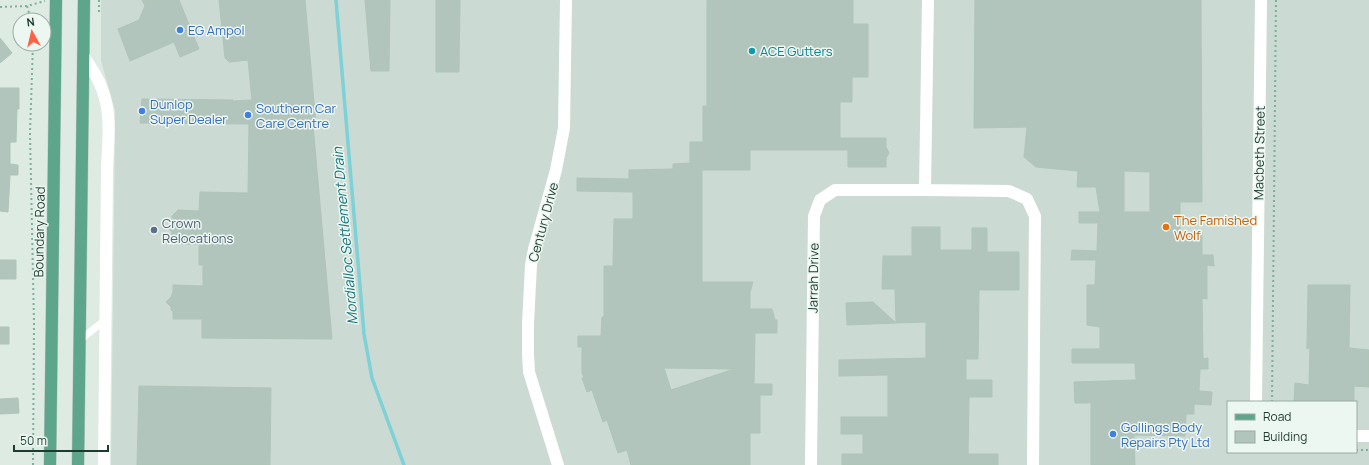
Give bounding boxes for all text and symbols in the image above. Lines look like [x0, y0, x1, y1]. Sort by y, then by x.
north arrow [12, 12, 52, 52]
text: N [26, 14, 36, 30]
place label: EG Ampol [188, 21, 244, 39]
marker: EG Ampol [175, 25, 185, 35]
place label: ACE Gutters [760, 42, 833, 60]
marker: ACE Gutters [747, 46, 757, 56]
place label: Dunlop Super Dealer [150, 95, 227, 128]
place label: Southern Car Care Centre [256, 99, 336, 132]
marker: Dunlop Super Dealer [137, 106, 147, 116]
street label: Macbeth Street [1249, 106, 1269, 200]
marker: Southern Car Care Centre [243, 110, 253, 120]
water label: Mordialloc Settlement Drain [327, 146, 362, 326]
street label: Century Drive [524, 180, 562, 264]
street label: Boundary Road [29, 186, 49, 278]
place label: The Famished Wolf [1174, 211, 1257, 244]
place label: Crown Relocations [162, 214, 234, 247]
marker: The Famished Wolf [1161, 222, 1171, 232]
marker: Crown Relocations [149, 225, 159, 235]
street label: Jarrah Drive [803, 242, 823, 313]
legend [1227, 401, 1357, 453]
text: Road [1263, 408, 1291, 425]
place label: Gollings Body Repairs Pty Ltd [1121, 418, 1210, 451]
scale bar [14, 427, 108, 453]
text: Building [1263, 428, 1307, 445]
marker: Gollings Body Repairs Pty Ltd [1108, 429, 1118, 439]
text: 50 m [20, 432, 47, 449]

